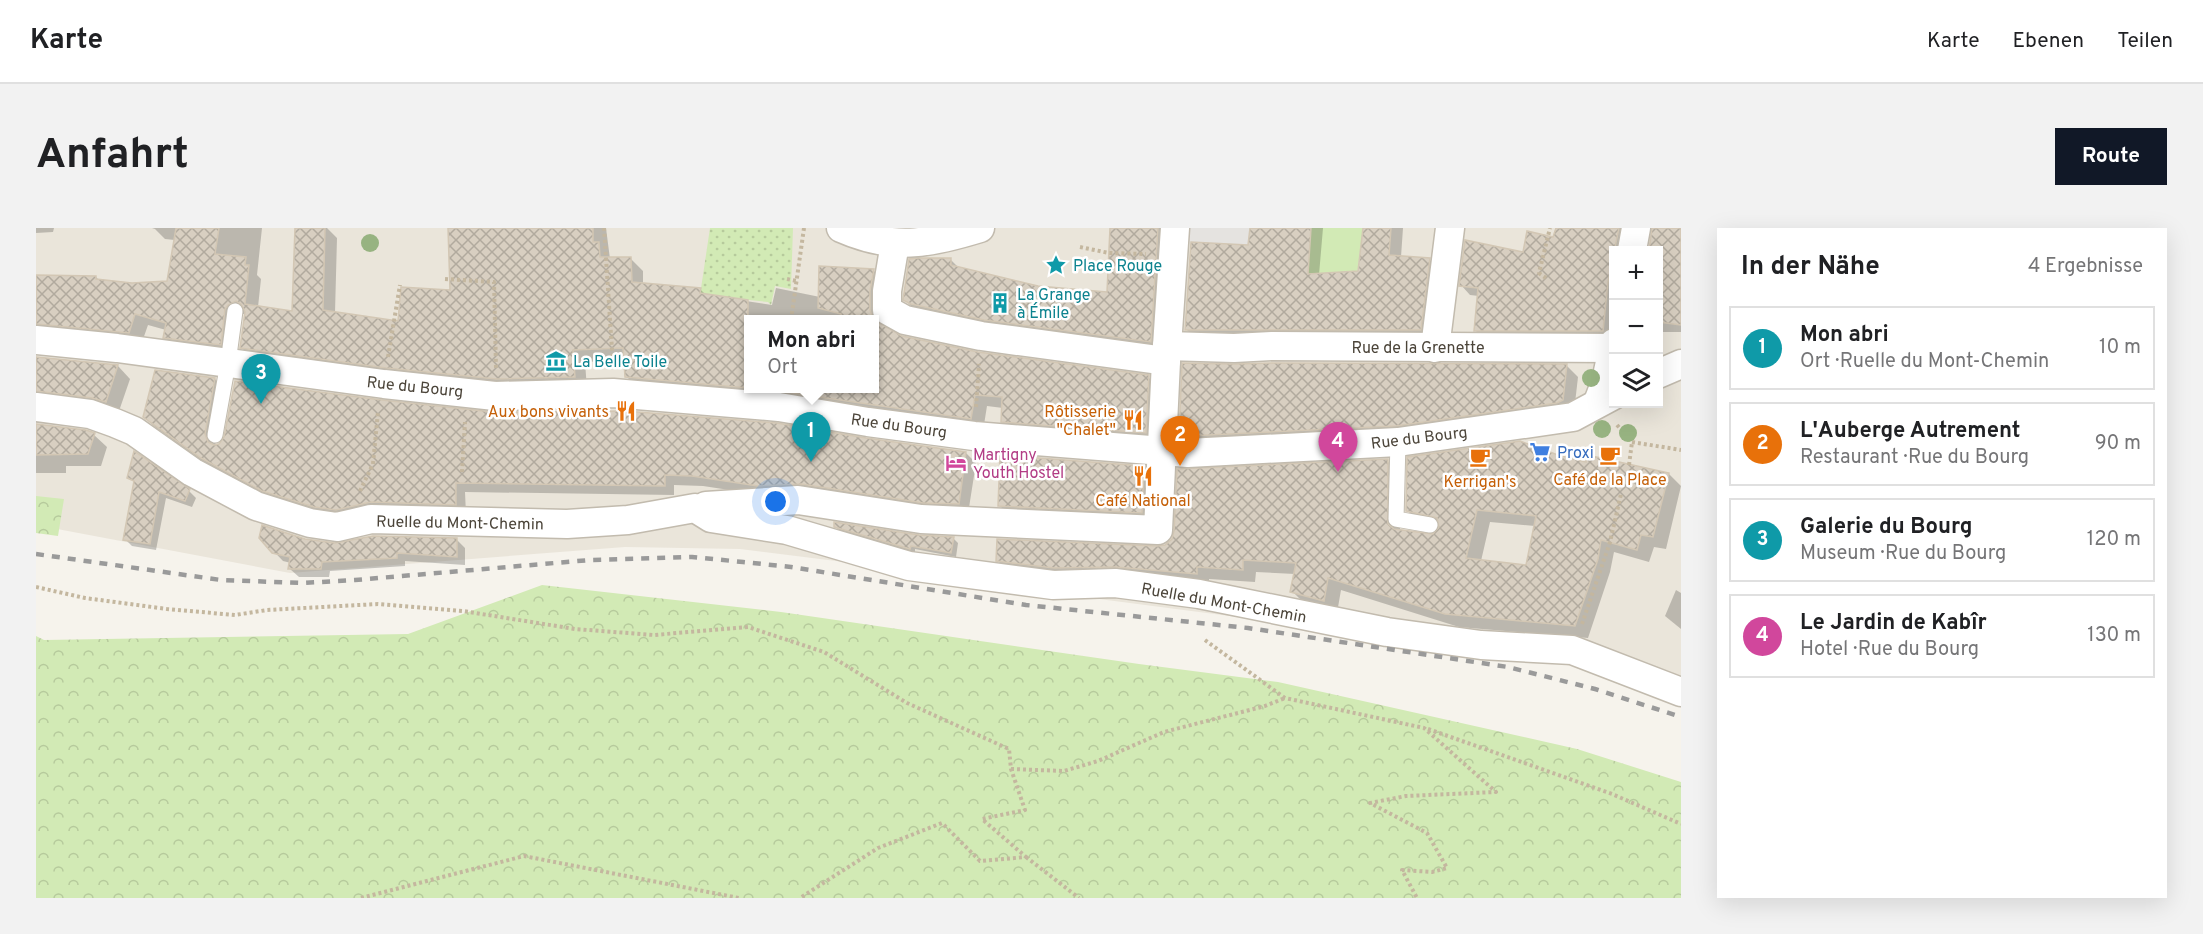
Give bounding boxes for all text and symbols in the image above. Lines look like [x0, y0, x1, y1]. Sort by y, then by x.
text: Karte [30, 23, 103, 59]
text: Karte [1927, 28, 1979, 55]
text: Ebenen [2012, 28, 2084, 55]
text: Teilen [2117, 28, 2173, 55]
button: Route [2055, 128, 2167, 185]
text: Anfahrt [36, 130, 189, 183]
map controls [1609, 246, 1663, 408]
button: + [1609, 246, 1663, 300]
text: In der Nähe [1741, 251, 1880, 284]
place icon: Place Rouge [1044, 253, 1068, 277]
text: 4 Ergebnisse [2028, 254, 2143, 280]
place label: Place Rouge [1073, 257, 1162, 277]
place label: La Grange à Émile [1017, 286, 1090, 324]
building icon: La Grange à Émile [988, 291, 1012, 315]
button: − [1609, 300, 1663, 354]
popup [744, 315, 879, 393]
text: Mon abri [1800, 322, 1889, 349]
text: Mon abri [767, 328, 856, 355]
text: 1 [1759, 335, 1767, 361]
text: 10 m [2099, 335, 2141, 361]
street label: Rue de la Grenette [1351, 339, 1485, 359]
museum icon: La Belle Toile [544, 349, 568, 373]
text: Ort · Ruelle du Mont-Chemin [1800, 349, 2049, 375]
place label: La Belle Toile [573, 353, 667, 373]
pin: 3 [242, 354, 280, 404]
button: layers [1609, 354, 1663, 408]
text: Ort [767, 355, 798, 381]
street label: Rue du Bourg [366, 373, 464, 403]
restaurant icon: Aux bons vivants [614, 399, 638, 423]
place label: Aux bons vivants [488, 403, 609, 423]
place label: Rôtisserie "Chalet" [1044, 403, 1116, 441]
restaurant icon: Rôtisserie "Chalet" [1121, 408, 1145, 432]
street label: Rue du Bourg [849, 410, 948, 444]
pin: 1 [792, 412, 830, 462]
pin: 2 [1160, 416, 1200, 466]
text: L'Auberge Autrement [1800, 418, 2020, 445]
pin: 4 [1318, 422, 1358, 472]
street label: Rue du Bourg [1370, 423, 1469, 455]
text: 2 [1756, 431, 1769, 457]
text: 90 m [2095, 431, 2141, 457]
supermarket icon: Proxi [1528, 440, 1552, 464]
cafe icon: Café de la Place [1598, 443, 1622, 467]
place label: Proxi [1557, 444, 1594, 464]
cafe icon: Kerrigan's [1468, 445, 1492, 469]
text: Restaurant · Rue du Bourg [1800, 445, 2029, 471]
place label: Martigny Youth Hostel [973, 446, 1064, 484]
hotel icon: Martigny Youth Hostel [944, 451, 968, 475]
restaurant icon: Café National [1131, 464, 1155, 488]
place label: Café de la Place [1553, 471, 1667, 491]
place label: Kerrigan's [1444, 473, 1516, 493]
your location [761, 487, 790, 516]
place label: Café National [1095, 492, 1191, 512]
street label: Ruelle du Mont-Chemin [376, 513, 544, 535]
text: Galerie du Bourg [1800, 514, 1972, 541]
text: 3 [1757, 527, 1769, 553]
text: 120 m [2087, 527, 2141, 553]
text: Museum · Rue du Bourg [1800, 541, 2006, 567]
street label: Ruelle du Mont-Chemin [1139, 580, 1308, 628]
text: Le Jardin de Kabîr [1800, 610, 1987, 637]
text: 4 [1756, 623, 1769, 649]
text: 130 m [2087, 623, 2141, 649]
text: Hotel · Rue du Bourg [1800, 637, 1979, 663]

